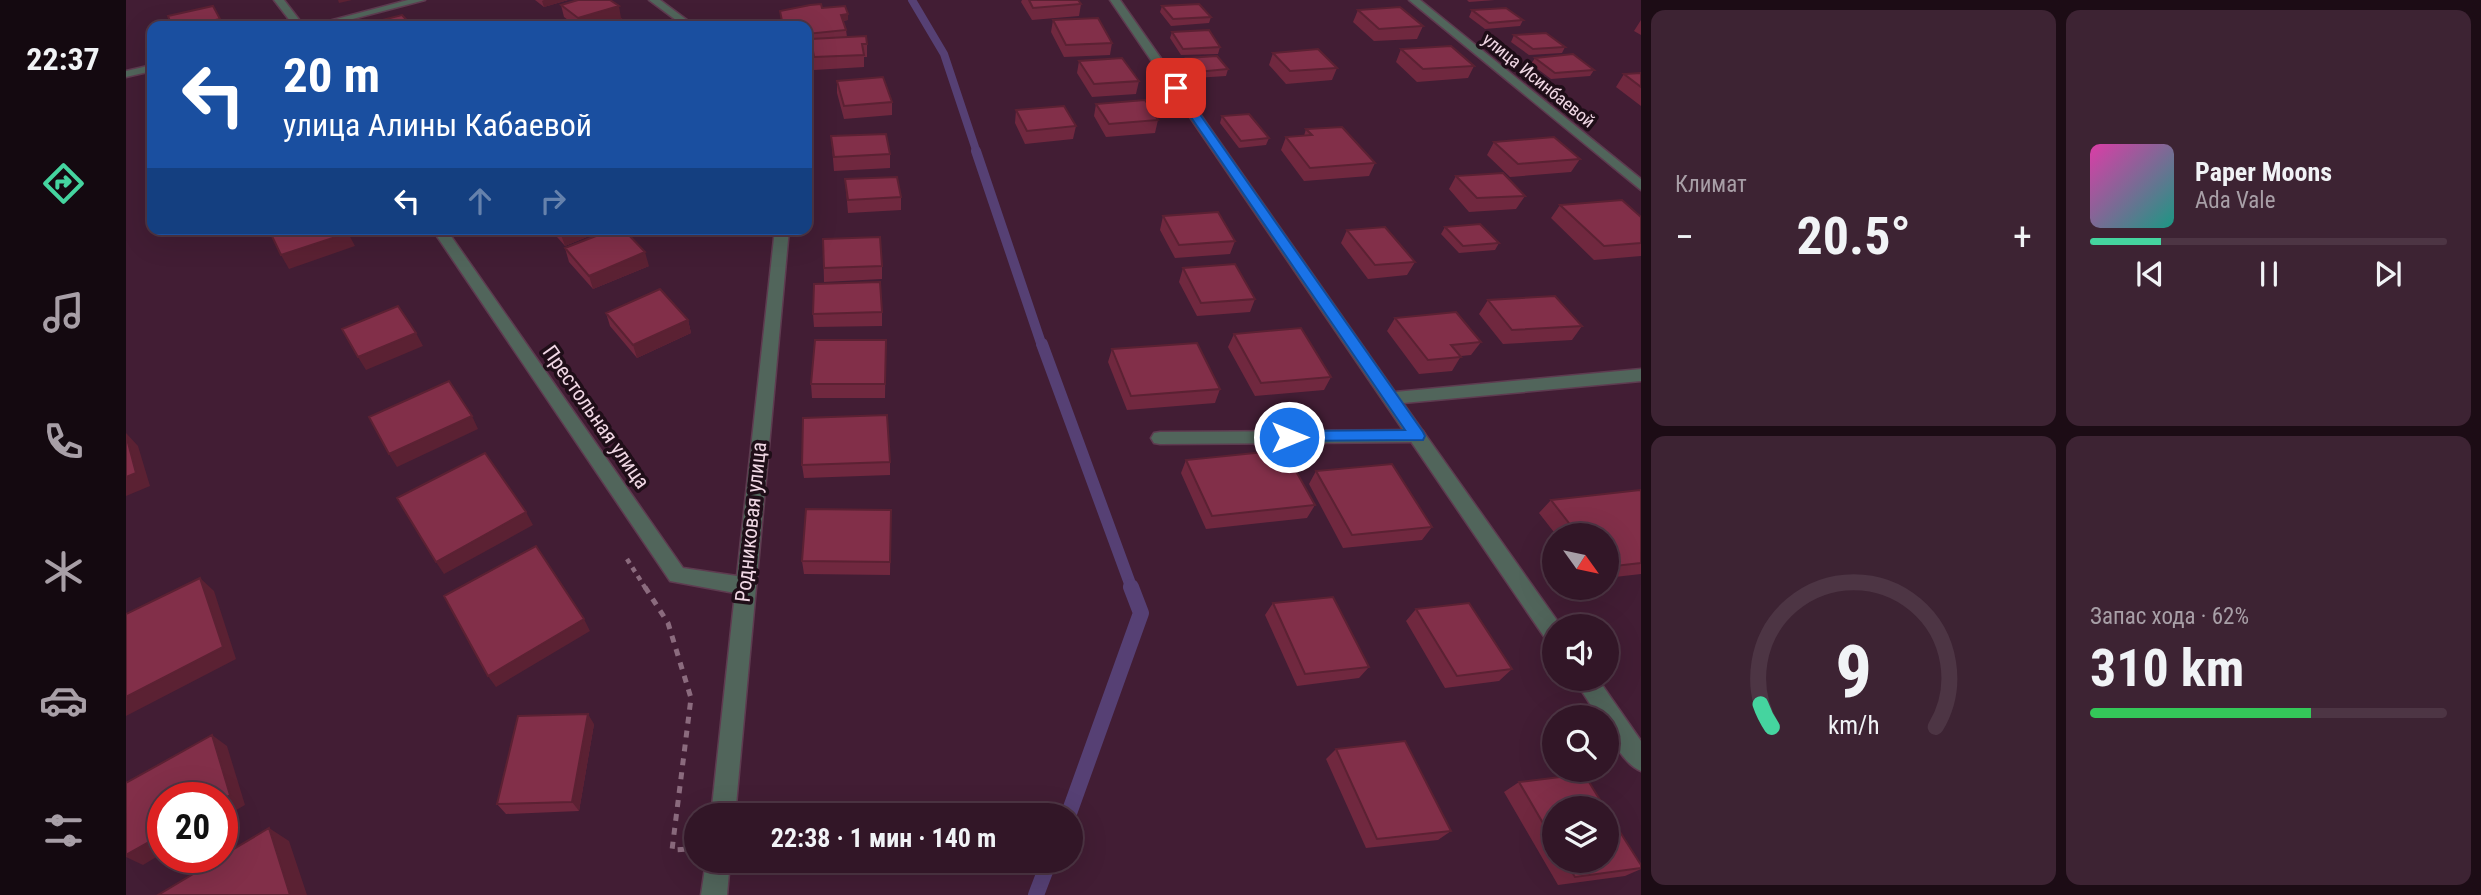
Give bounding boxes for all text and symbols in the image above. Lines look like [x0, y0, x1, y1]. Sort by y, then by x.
street label: улица Исинбаевой [1479, 28, 1599, 132]
text: 22:37 [26, 40, 100, 78]
text: 20 m [283, 47, 380, 104]
icon: left [168, 49, 259, 140]
pin [1146, 58, 1206, 118]
icon: arrive [1157, 69, 1195, 107]
text: улица Алины Кабаевой [283, 106, 592, 144]
text: Paper Moons [2195, 157, 2332, 187]
icon: directions [39, 159, 88, 208]
text: Климат [1675, 171, 1747, 198]
icon: left [388, 182, 426, 220]
icon: ahead [461, 182, 499, 220]
icon: right [534, 182, 572, 220]
text: Ada Vale [2195, 187, 2275, 214]
text: 20.5° [1796, 206, 1911, 267]
text: − [1675, 215, 1694, 259]
text: + [2013, 215, 2032, 259]
icon: previous [2131, 255, 2169, 293]
icon: pause [2250, 255, 2288, 293]
icon: next [2369, 255, 2407, 293]
icon: music [39, 288, 88, 337]
street label: Престольная улица [538, 341, 654, 493]
position arrow [1252, 400, 1326, 474]
icon: phone [39, 417, 88, 466]
street label: Родниковая улица [731, 441, 771, 603]
north arrow [1542, 523, 1619, 600]
map controls [1542, 523, 1619, 873]
icon: climate [39, 547, 88, 596]
text: Запас хода · 62% [2090, 603, 2249, 630]
button: sound [1542, 614, 1619, 691]
text: 9 [1835, 629, 1872, 715]
text: 310 km [2090, 638, 2244, 699]
icon: car [39, 676, 88, 725]
button: search [1542, 705, 1619, 782]
text: km/h [1828, 710, 1879, 739]
speed limit sign: 20 [147, 782, 238, 873]
button: layers [1542, 796, 1619, 873]
icon: filters [39, 806, 88, 855]
text: 22:38 · 1 мин · 140 m [771, 823, 996, 853]

